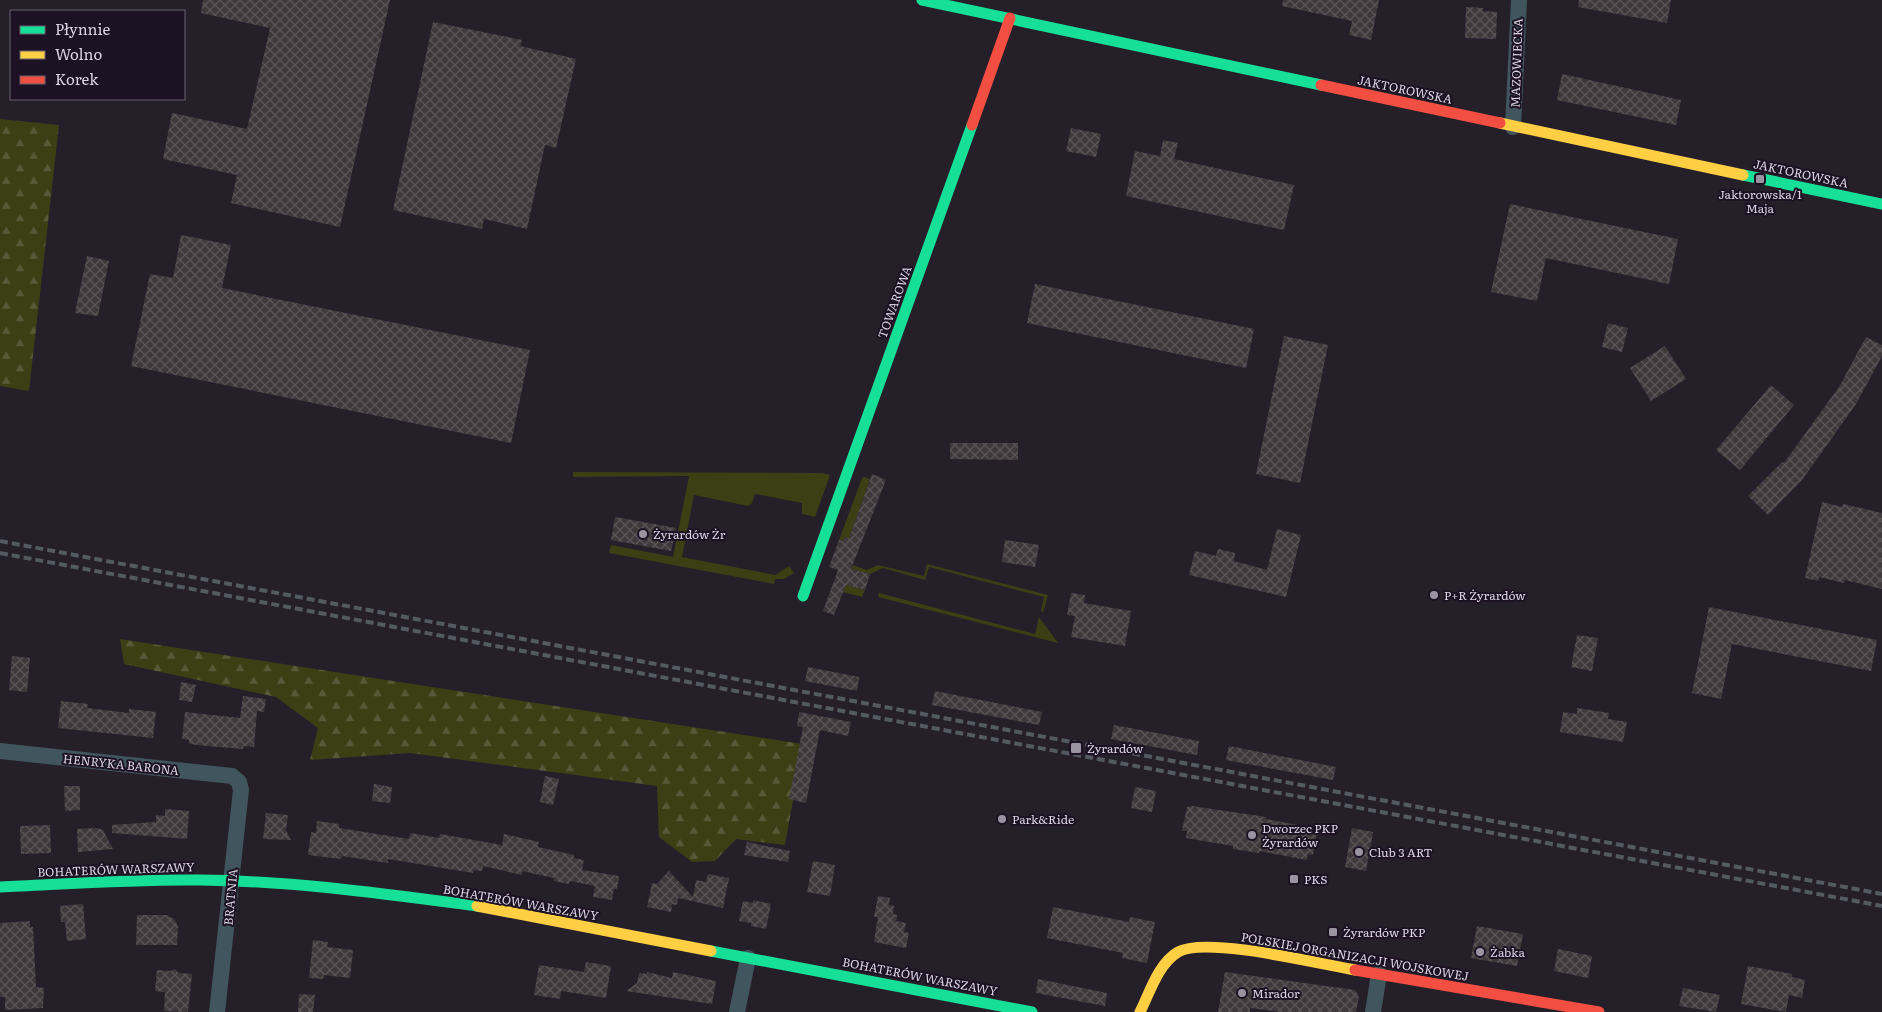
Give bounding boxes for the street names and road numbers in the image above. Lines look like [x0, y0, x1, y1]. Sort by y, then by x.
street label: MAZOWIECKA [1505, 18, 1527, 108]
street label: JAKTOROWSKA [1356, 70, 1454, 108]
street label: JAKTOROWSKA [1752, 154, 1850, 192]
street label: TOWAROWA [873, 263, 916, 341]
street label: HENRYKA BARONA [62, 749, 180, 779]
street label: BOHATERÓW WARSZAWY [37, 857, 195, 881]
street label: BRATNIA [219, 868, 241, 926]
street label: BOHATERÓW WARSZAWY [442, 879, 601, 925]
street label: POLSKIEJ ORGANIZACJI WOJSKOWEJ [1240, 927, 1471, 985]
street label: BOHATERÓW WARSZAWY [841, 952, 999, 1000]

